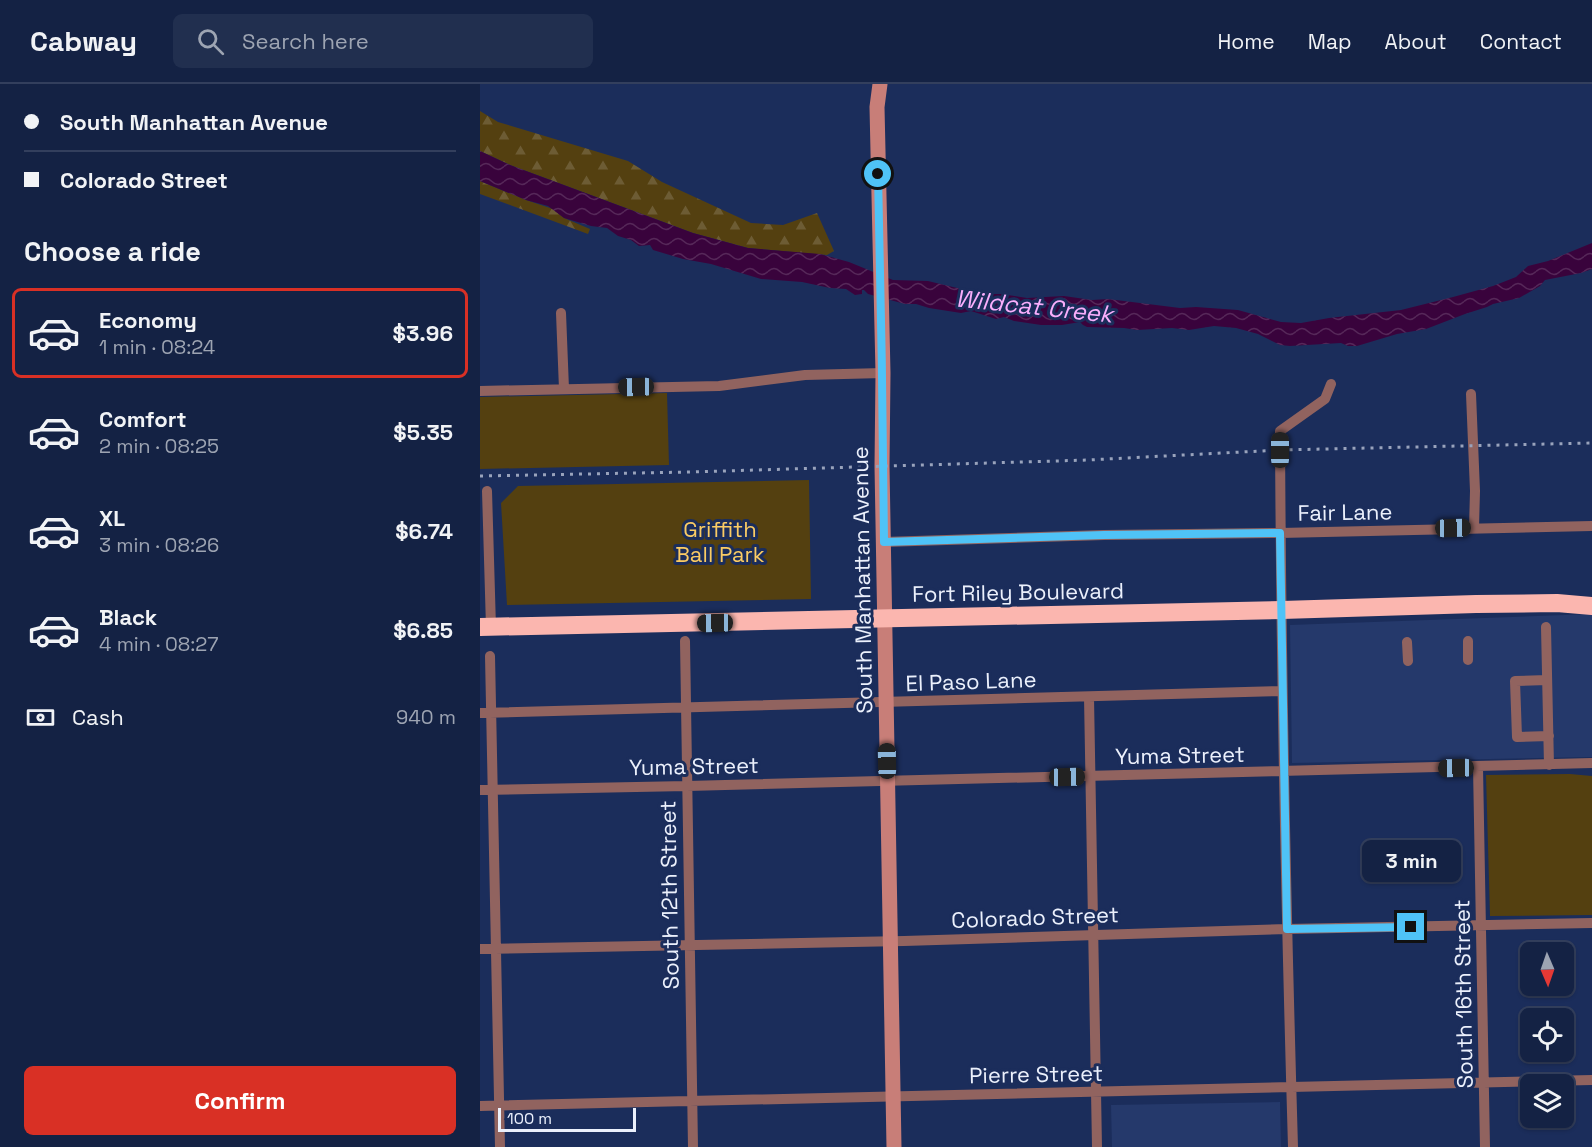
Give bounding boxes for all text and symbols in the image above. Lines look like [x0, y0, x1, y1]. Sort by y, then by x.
search box [173, 14, 593, 68]
text: Cabway [30, 23, 137, 59]
icon: search [194, 25, 227, 58]
text: Search here [242, 27, 369, 55]
text: Home [1217, 28, 1275, 55]
text: Map [1308, 28, 1352, 55]
text: About [1385, 28, 1447, 55]
text: Contact [1480, 28, 1562, 55]
text: South Manhattan Avenue [60, 108, 328, 136]
route start [864, 160, 891, 187]
text: Colorado Street [60, 166, 228, 194]
text: Choose a ride [24, 234, 201, 269]
water label: Wildcat Creek [954, 282, 1117, 330]
icon: car [27, 306, 81, 360]
text: Economy [99, 306, 197, 334]
text: $3.96 [393, 319, 453, 347]
text: 1 min · 08:24 [99, 334, 215, 360]
car [618, 378, 654, 396]
icon: car [27, 405, 81, 459]
text: Comfort [99, 405, 187, 433]
text: $5.35 [393, 418, 453, 446]
car [1271, 432, 1289, 468]
text: 2 min · 08:25 [99, 433, 219, 459]
street label: South Manhattan Avenue [846, 446, 878, 714]
street label: Fair Lane [1297, 497, 1393, 527]
icon: car [27, 504, 81, 558]
text: XL [99, 504, 125, 532]
park label: Griffith Ball Park [675, 515, 765, 568]
text: $6.74 [395, 517, 453, 545]
car [1435, 519, 1471, 537]
text: 3 min · 08:26 [99, 532, 219, 558]
street label: Fort Riley Boulevard [912, 576, 1124, 608]
icon: car [27, 603, 81, 657]
text: Black [99, 603, 157, 631]
car [697, 614, 733, 632]
text: $6.85 [393, 616, 453, 644]
text: 4 min · 08:27 [99, 631, 219, 657]
street label: El Paso Lane [905, 665, 1037, 697]
icon: cash [24, 701, 57, 734]
text: Cash [72, 703, 124, 731]
text: 940 m [396, 704, 456, 730]
street label: Yuma Street [1115, 740, 1245, 770]
car [878, 743, 896, 779]
street label: Yuma Street [629, 751, 759, 781]
car [1438, 759, 1474, 777]
car [1049, 768, 1085, 786]
street label: South 12th Street [653, 800, 685, 990]
callout: 3 min [1362, 840, 1460, 882]
text: 3 min [1386, 848, 1437, 874]
street label: South 16th Street [1447, 899, 1479, 1089]
street label: Colorado Street [951, 900, 1119, 934]
route end [1397, 913, 1424, 940]
north arrow [1520, 942, 1574, 996]
map controls [1520, 942, 1574, 1128]
button: locate [1520, 1008, 1574, 1062]
street label: Pierre Street [969, 1059, 1103, 1089]
button: Confirm [24, 1066, 456, 1135]
button: layers [1520, 1074, 1574, 1128]
scale bar [498, 1105, 636, 1132]
text: 100 m [507, 1108, 552, 1129]

